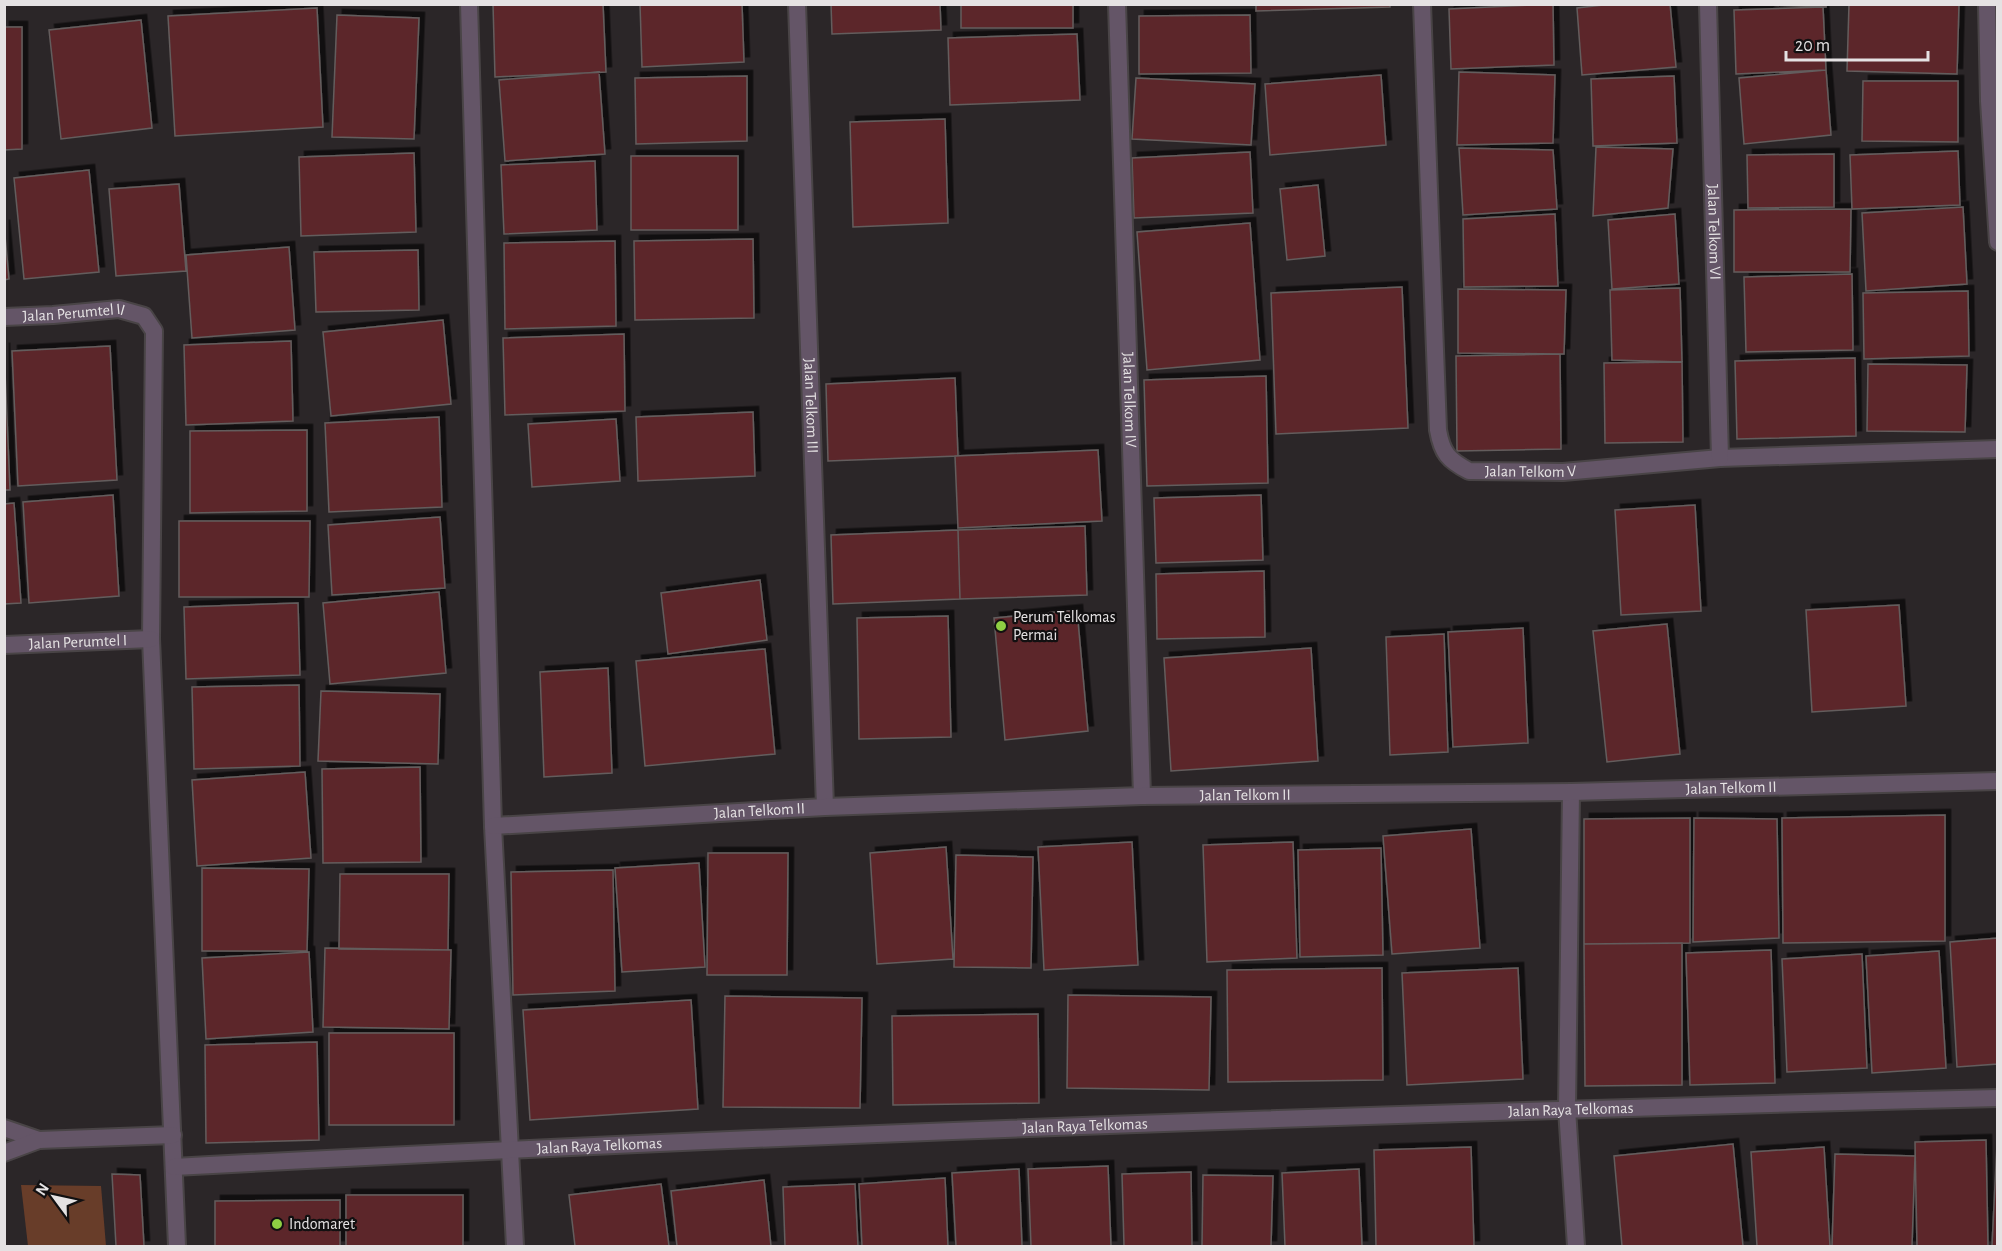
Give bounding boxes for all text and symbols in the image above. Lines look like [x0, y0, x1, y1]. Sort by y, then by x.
scale bar [1786, 24, 1928, 62]
text: 20 m [1795, 37, 1830, 55]
street label: Jalan Telkom VI [1705, 184, 1723, 280]
street label: Jalan Perumtel II [22, 301, 127, 324]
street label: Jalan Telkom IV [1120, 352, 1139, 448]
street label: Jalan Telkom III [801, 358, 821, 454]
street label: Jalan Telkom V [1485, 463, 1577, 480]
place label: Perum Telkomas Permai [1013, 609, 1116, 643]
marker: Perum Telkomas Permai [994, 619, 1008, 633]
street label: Jalan Perumtel I [28, 632, 127, 652]
street label: Jalan Telkom II [1685, 779, 1777, 797]
street label: Jalan Telkom II [1200, 787, 1291, 803]
street label: Jalan Telkom II [714, 800, 805, 821]
street label: Jalan Raya Telkomas [1508, 1100, 1634, 1119]
street label: Jalan Raya Telkomas [1022, 1115, 1148, 1136]
street label: Jalan Raya Telkomas [536, 1135, 663, 1157]
north arrow [24, 1167, 84, 1227]
text: N [33, 1180, 52, 1198]
place label: Indomaret [289, 1216, 355, 1232]
marker: Indomaret [270, 1217, 284, 1231]

